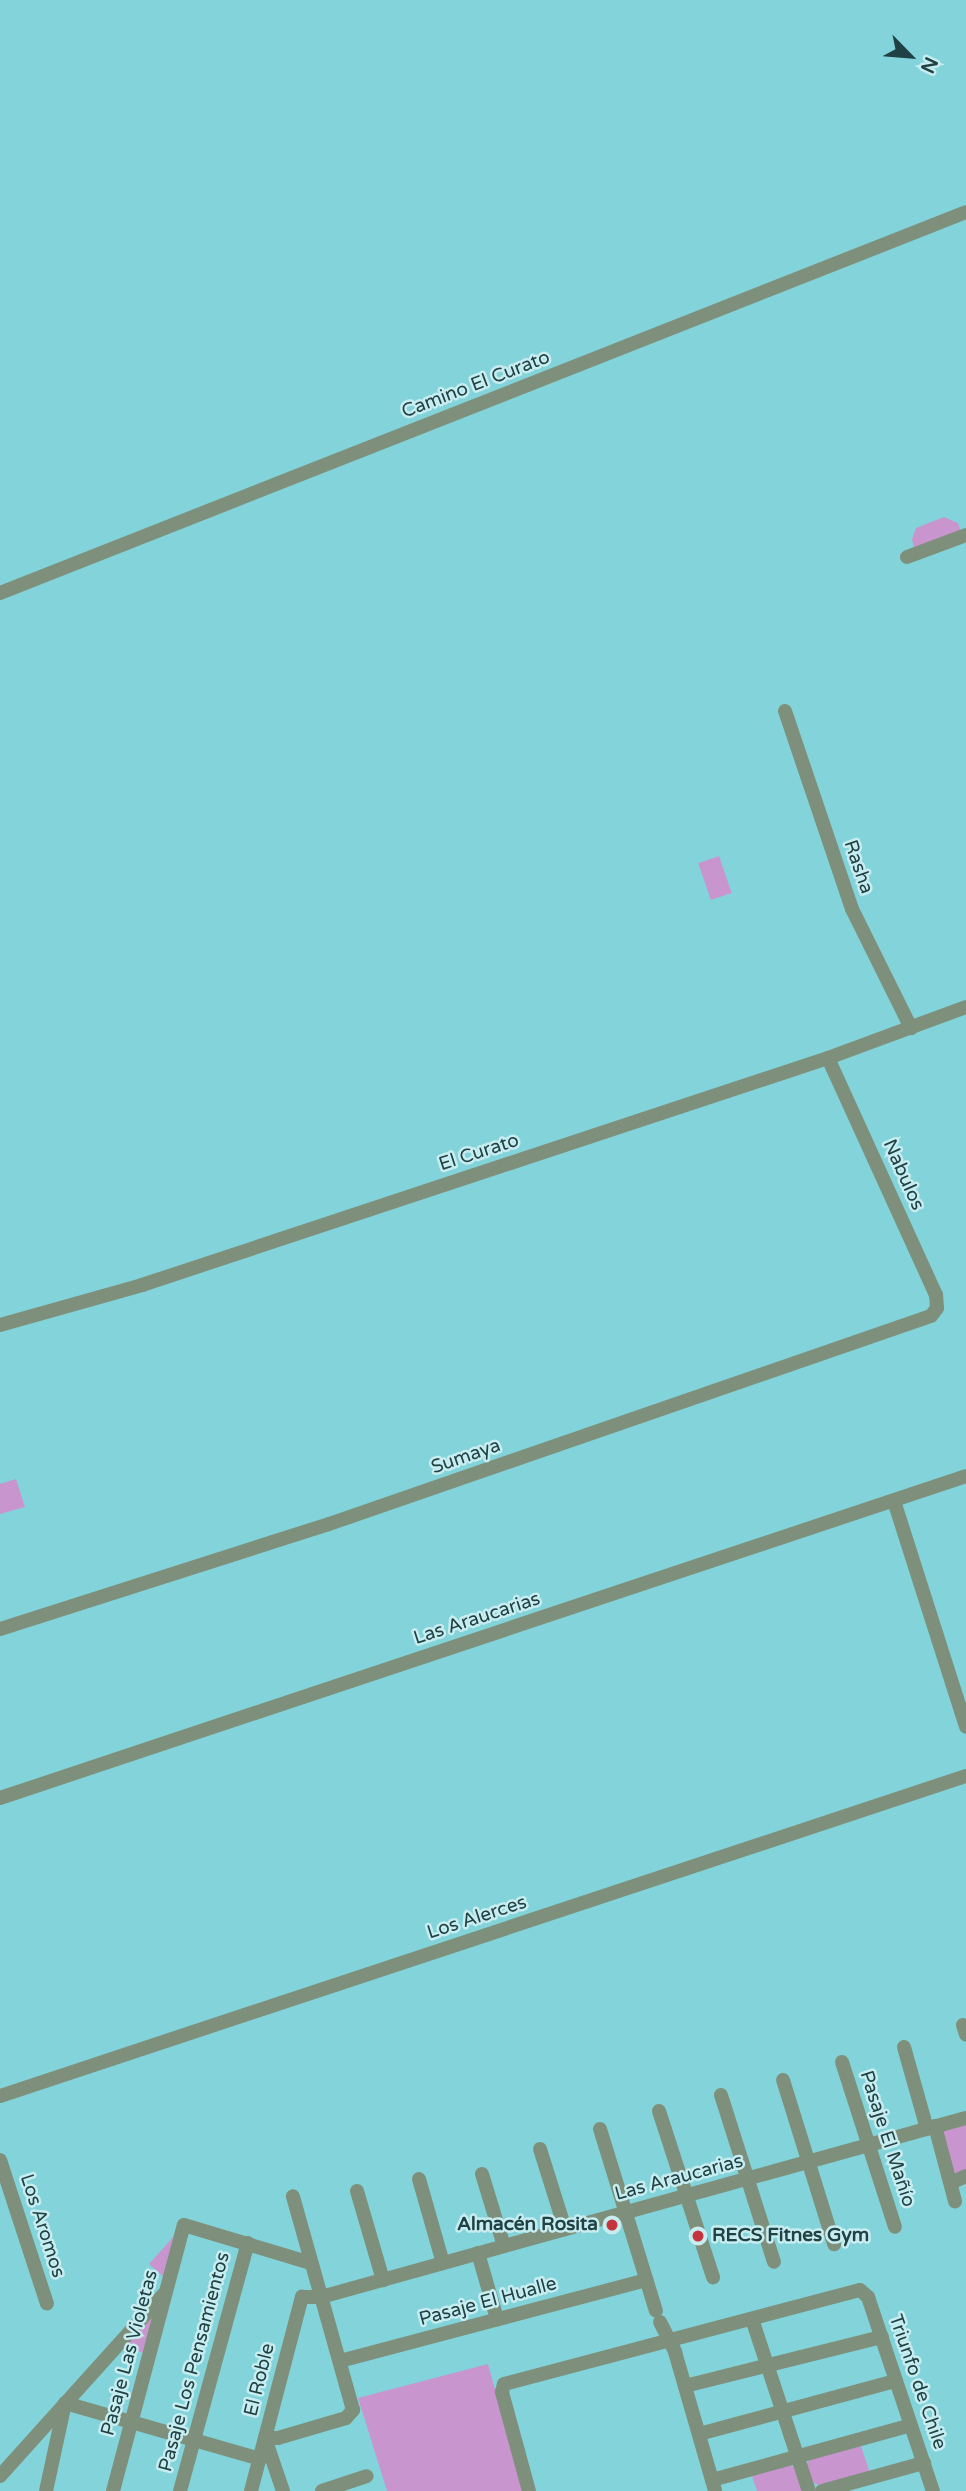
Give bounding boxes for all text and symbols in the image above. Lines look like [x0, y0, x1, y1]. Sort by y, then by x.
north arrow [875, 21, 945, 91]
text: N [916, 53, 942, 76]
street label: Camino El Curato [399, 346, 553, 424]
street label: Rasha [838, 837, 878, 897]
street label: El Curato [436, 1129, 522, 1177]
street label: Nabulos [877, 1136, 929, 1214]
street label: Sumaya [428, 1435, 504, 1479]
street label: Las Araucarias [411, 1588, 543, 1650]
street label: Los Alerces [424, 1891, 530, 1945]
street label: Pasaje El Mañío [854, 2068, 920, 2210]
street label: Las Araucarias [612, 2150, 746, 2206]
street label: Los Aromos [15, 2171, 69, 2281]
place label: Almacén Rosita [457, 2214, 598, 2236]
marker: Almacén Rosita [604, 2217, 620, 2233]
place label: RECS Fitnes Gym [712, 2225, 869, 2247]
marker: RECS Fitnes Gym [690, 2228, 706, 2244]
street label: Pasaje Los Pensamientos [155, 2250, 235, 2474]
street label: Pasaje Las Violetas [97, 2268, 163, 2438]
street label: Pasaje El Hualle [417, 2273, 559, 2331]
street label: Triunfo de Chile [883, 2312, 951, 2452]
street label: El Roble [240, 2341, 280, 2419]

